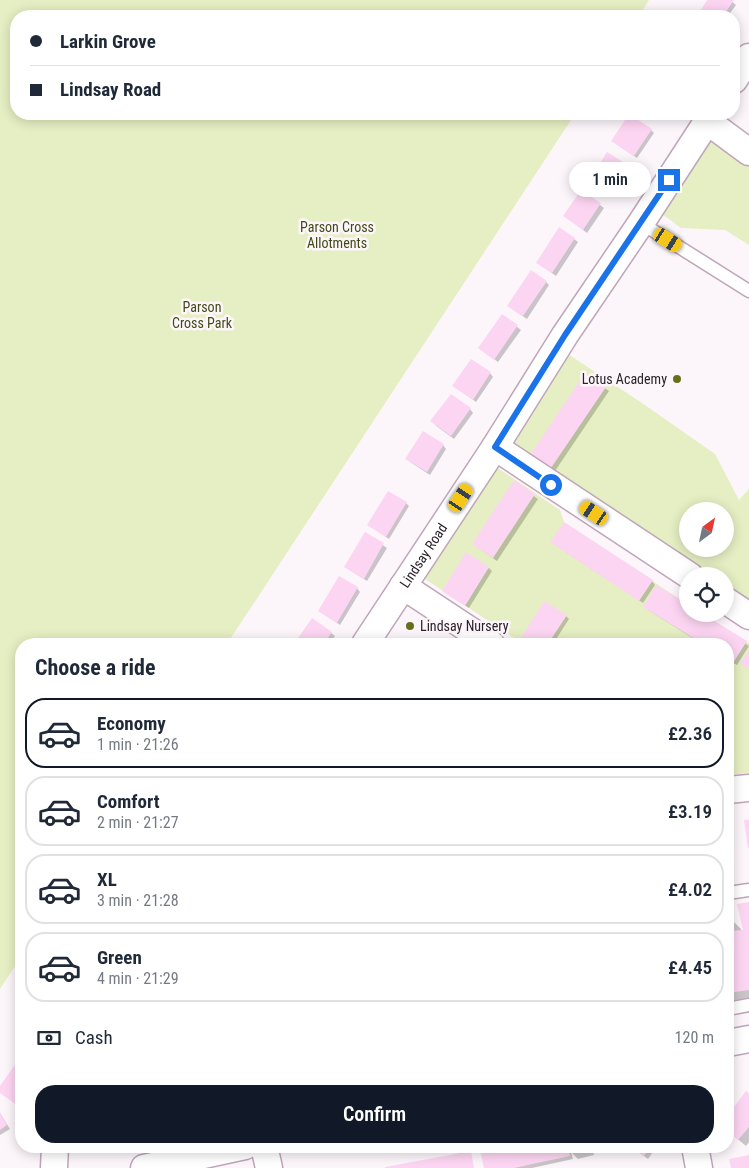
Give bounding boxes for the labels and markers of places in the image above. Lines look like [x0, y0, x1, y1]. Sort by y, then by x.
place label: Lotus Academy [582, 371, 667, 387]
marker: Lotus Academy [671, 373, 683, 385]
place label: Lindsay Nursery [420, 618, 509, 634]
marker: Lindsay Nursery [404, 620, 416, 632]

